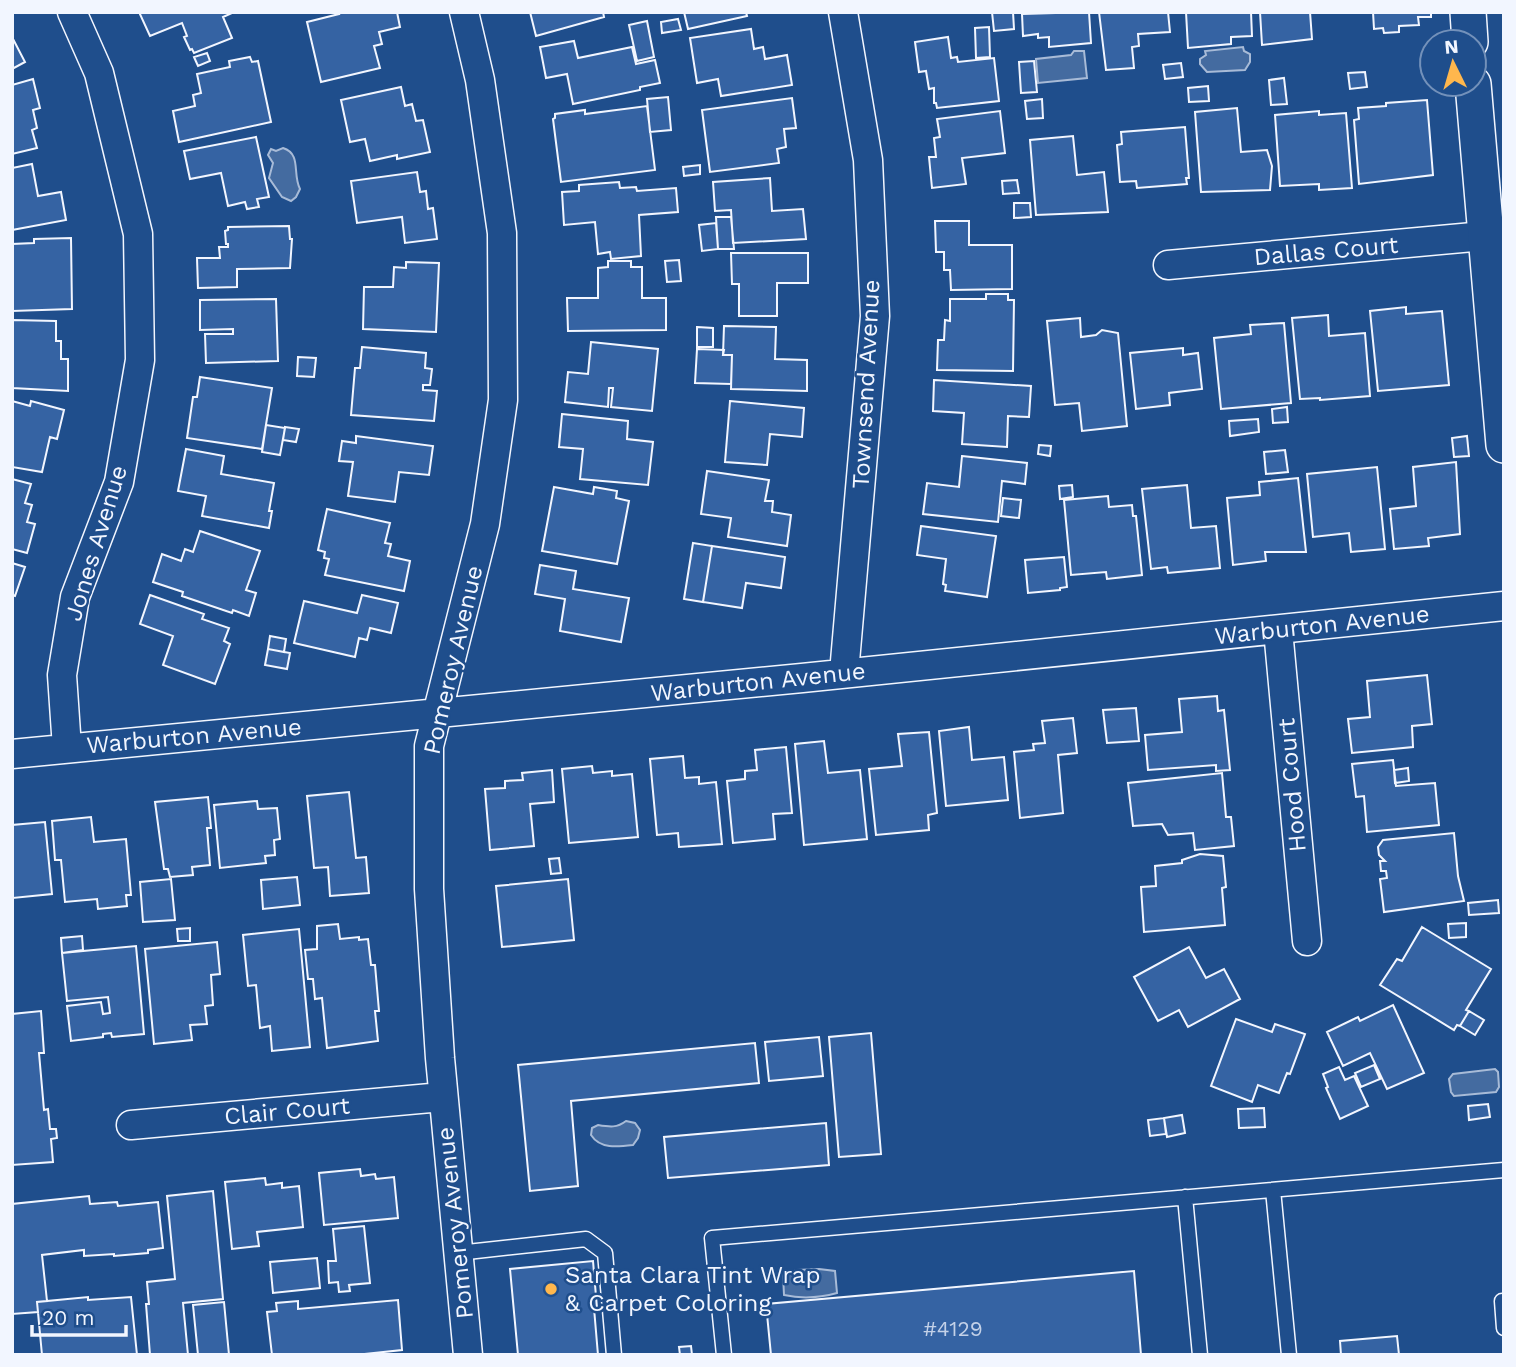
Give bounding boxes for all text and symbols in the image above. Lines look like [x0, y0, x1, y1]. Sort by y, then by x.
north arrow [1418, 28, 1488, 98]
text: N [1444, 34, 1460, 59]
street label: Dallas Court [1253, 231, 1399, 271]
street label: Townsend Avenue [847, 279, 885, 489]
street label: Jones Avenue [59, 462, 133, 624]
street label: Pomeroy Avenue [418, 563, 488, 757]
street label: Warburton Avenue [1213, 600, 1431, 650]
street label: Warburton Avenue [649, 657, 867, 707]
street label: Warburton Avenue [85, 713, 303, 759]
street label: Hood Court [1272, 717, 1312, 853]
street label: Clair Court [223, 1092, 351, 1130]
street label: Pomeroy Avenue [431, 1126, 479, 1320]
place label: Santa Clara Tint Wrap & Carpet Coloring [565, 1261, 821, 1317]
marker: Santa Clara Tint Wrap & Carpet Coloring [543, 1281, 559, 1297]
scale bar [32, 1294, 126, 1338]
text: 20 m [42, 1305, 94, 1330]
house number: #4129 [923, 1316, 983, 1341]

